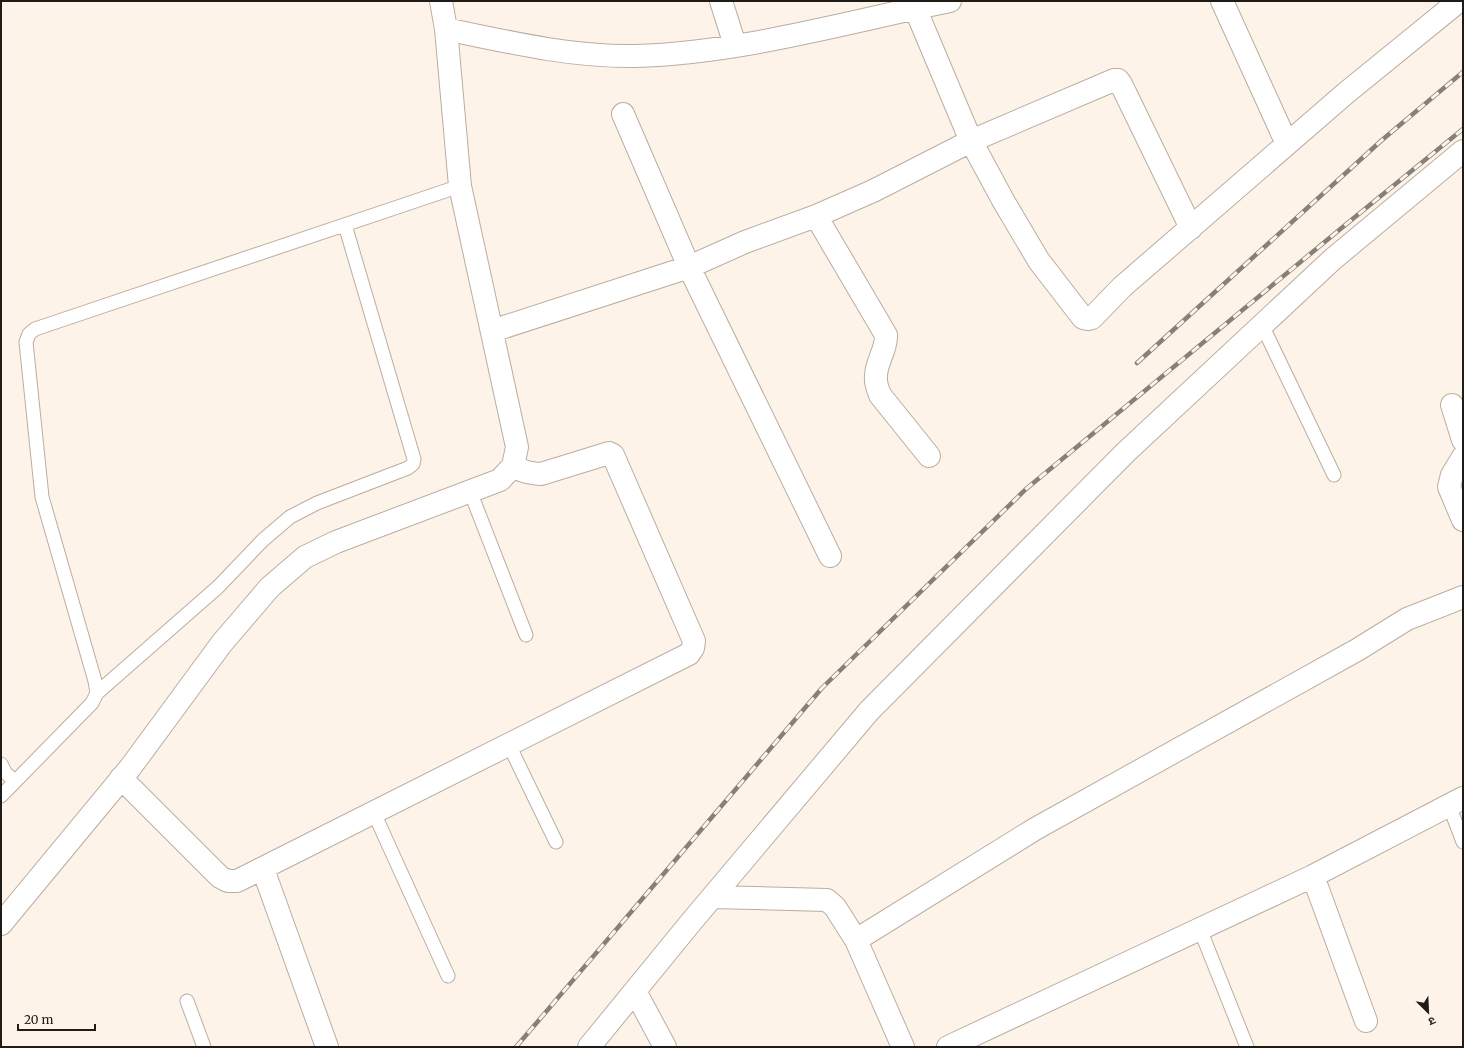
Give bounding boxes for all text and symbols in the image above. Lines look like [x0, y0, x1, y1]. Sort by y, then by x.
north arrow [1408, 992, 1448, 1032]
scale bar [18, 1006, 95, 1032]
text: 20 m [24, 1012, 53, 1027]
text: उ [1426, 1013, 1438, 1029]

